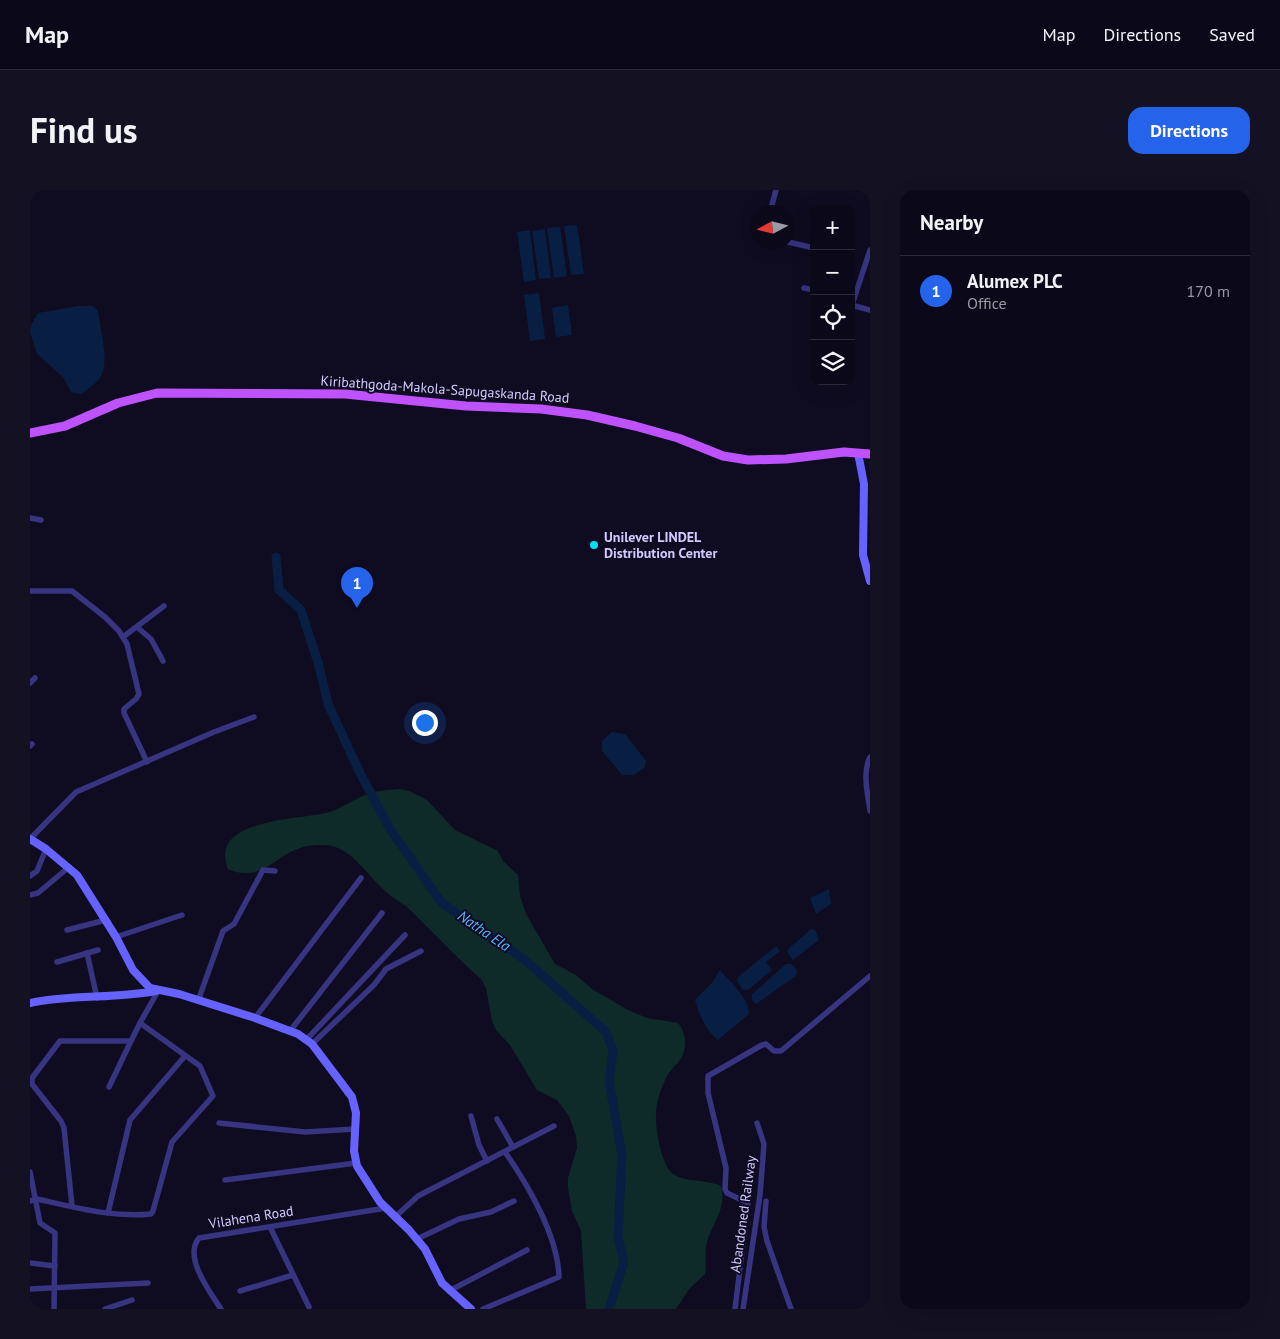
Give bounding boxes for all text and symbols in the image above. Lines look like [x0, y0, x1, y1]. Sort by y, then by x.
text: Map [25, 19, 69, 50]
text: Map [1043, 23, 1075, 46]
text: Directions [1103, 23, 1181, 46]
text: Saved [1209, 23, 1255, 46]
text: Find us [30, 107, 138, 153]
button: Directions [1128, 107, 1250, 154]
north arrow [750, 205, 795, 250]
map controls [810, 205, 855, 385]
button: + [810, 205, 855, 250]
text: Nearby [920, 209, 983, 236]
button: − [810, 250, 855, 295]
text: Alumex PLC [967, 269, 1063, 293]
text: 1 [931, 281, 941, 301]
text: 170 m [1187, 281, 1230, 301]
text: Office [967, 293, 1007, 313]
button: locate [810, 295, 855, 340]
button: layers [810, 340, 855, 385]
street label: Kiribathgoda-Makola-Sapugaskanda Road [320, 371, 570, 407]
place label: Unilever LINDEL Distribution Center [604, 528, 717, 562]
marker: Unilever LINDEL Distribution Center [588, 539, 600, 551]
pin: 1 [341, 567, 373, 608]
your location [412, 710, 438, 736]
water label: Natha Ela [454, 906, 515, 956]
street label: Abandoned Railway [726, 1154, 760, 1274]
street label: Vilahena Road [206, 1201, 295, 1233]

